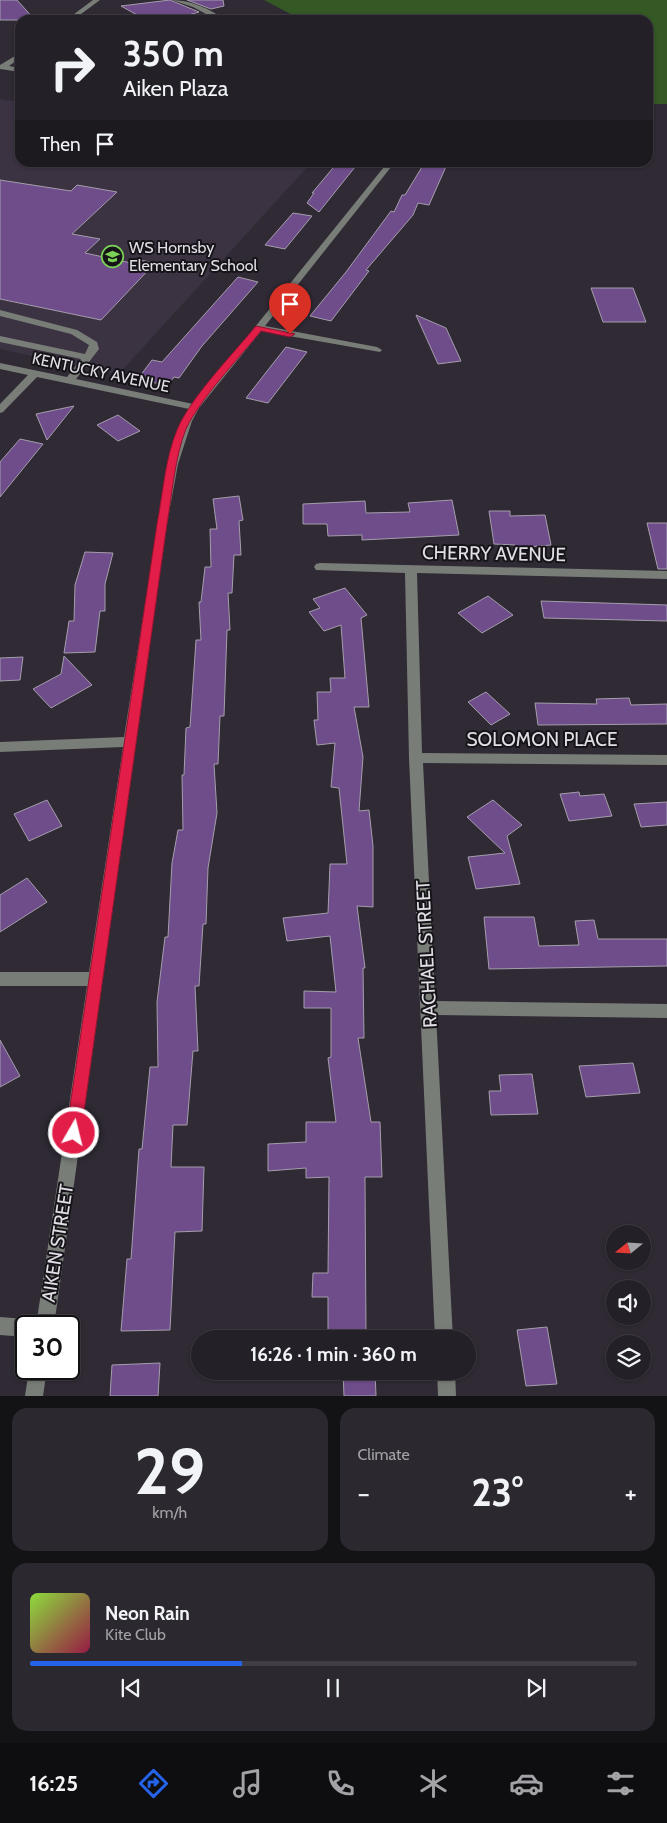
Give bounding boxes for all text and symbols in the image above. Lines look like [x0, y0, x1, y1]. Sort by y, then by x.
text: 350 m [123, 32, 224, 75]
icon: right [40, 35, 105, 100]
text: Aiken Plaza [123, 75, 228, 102]
icon: arrive [91, 130, 119, 158]
text: Then [40, 133, 81, 156]
place label: WS Hornsby Elementary School [129, 238, 257, 275]
school or university icon: WS Hornsby Elementary School [101, 244, 125, 268]
pin [269, 283, 311, 334]
icon: arrive [276, 290, 304, 318]
street label: KENTUCKY AVENUE [30, 349, 172, 396]
street label: CHERRY AVENUE [422, 541, 566, 566]
street label: SOLOMON PLACE [466, 728, 618, 751]
street label: RACHAEL STREET [411, 879, 442, 1028]
position arrow [47, 1106, 99, 1158]
street label: AIKEN STREET [37, 1182, 78, 1304]
north arrow [606, 1225, 651, 1270]
map controls [606, 1225, 651, 1380]
button: sound [606, 1280, 651, 1325]
speed limit sign: 30 [15, 1315, 80, 1380]
button: layers [606, 1335, 651, 1380]
text: 16:26 · 1 min · 360 m [250, 1343, 417, 1366]
text: 29 [134, 1431, 205, 1510]
text: Climate [358, 1445, 410, 1464]
text: 23° [471, 1469, 523, 1516]
text: − [358, 1476, 370, 1510]
text: + [625, 1476, 637, 1510]
text: km/h [152, 1503, 187, 1522]
text: Neon Rain [105, 1602, 190, 1625]
text: Kite Club [105, 1625, 166, 1644]
icon: previous [117, 1674, 145, 1702]
icon: pause [319, 1674, 347, 1702]
icon: next [522, 1674, 550, 1702]
icon: directions [136, 1766, 171, 1801]
icon: music [230, 1766, 265, 1801]
icon: phone [323, 1766, 358, 1801]
icon: climate [416, 1766, 451, 1801]
icon: car [509, 1766, 544, 1801]
icon: filters [603, 1766, 638, 1801]
text: 16:25 [29, 1770, 78, 1797]

